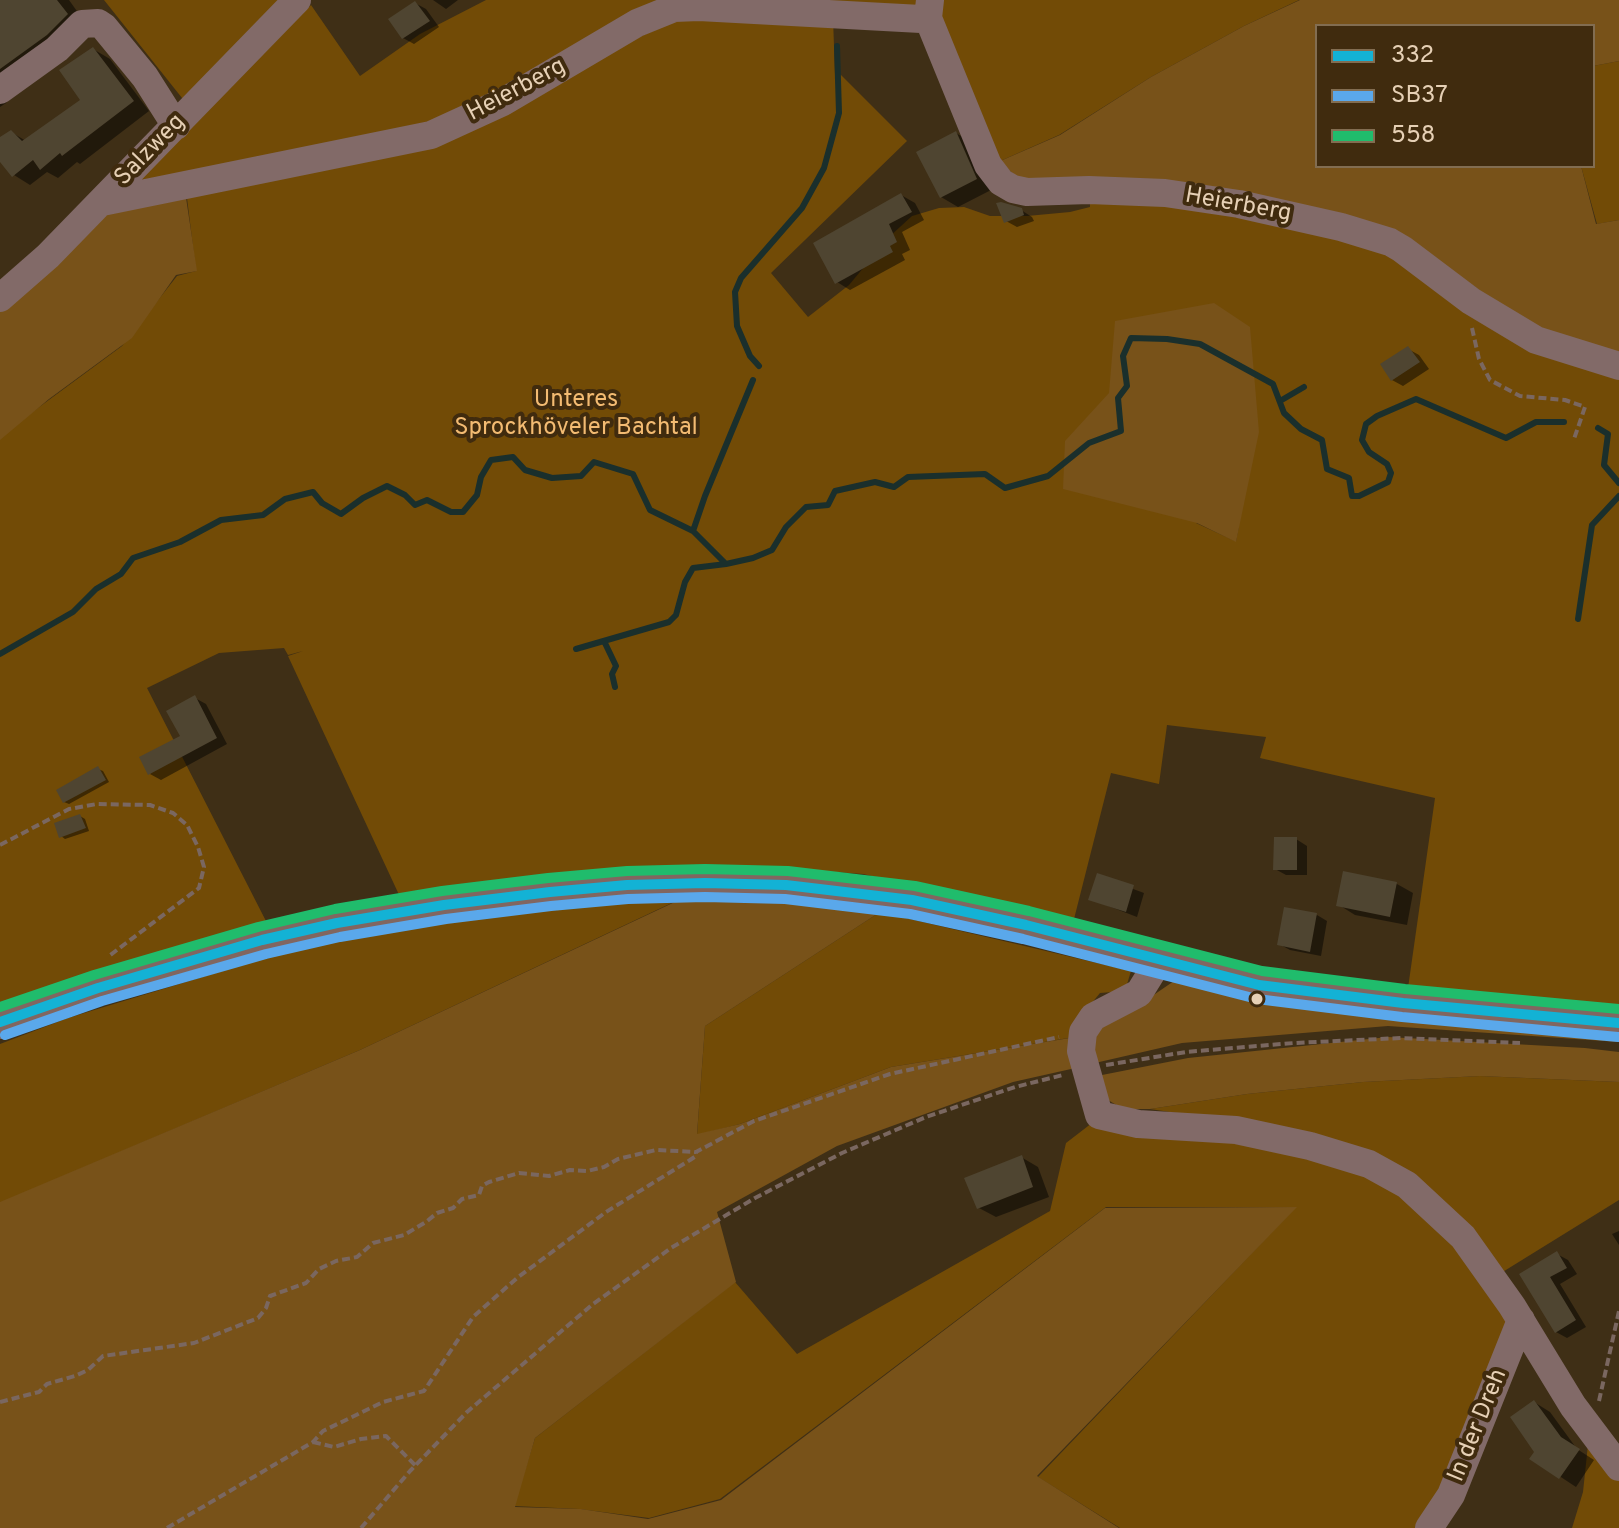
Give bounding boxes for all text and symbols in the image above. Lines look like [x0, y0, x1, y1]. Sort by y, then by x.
legend [1315, 24, 1595, 168]
text: 332 [1391, 41, 1434, 71]
street label: Heierberg [463, 53, 571, 129]
text: SB37 [1391, 81, 1448, 111]
street label: Salzweg [110, 109, 192, 193]
text: 558 [1391, 121, 1435, 151]
street label: Heierberg [1183, 182, 1293, 230]
park label: Unteres Sprockhöveler Bachtal [454, 387, 698, 443]
unlabelled marker [1249, 991, 1265, 1007]
street label: In der Dreh [1443, 1365, 1515, 1487]

